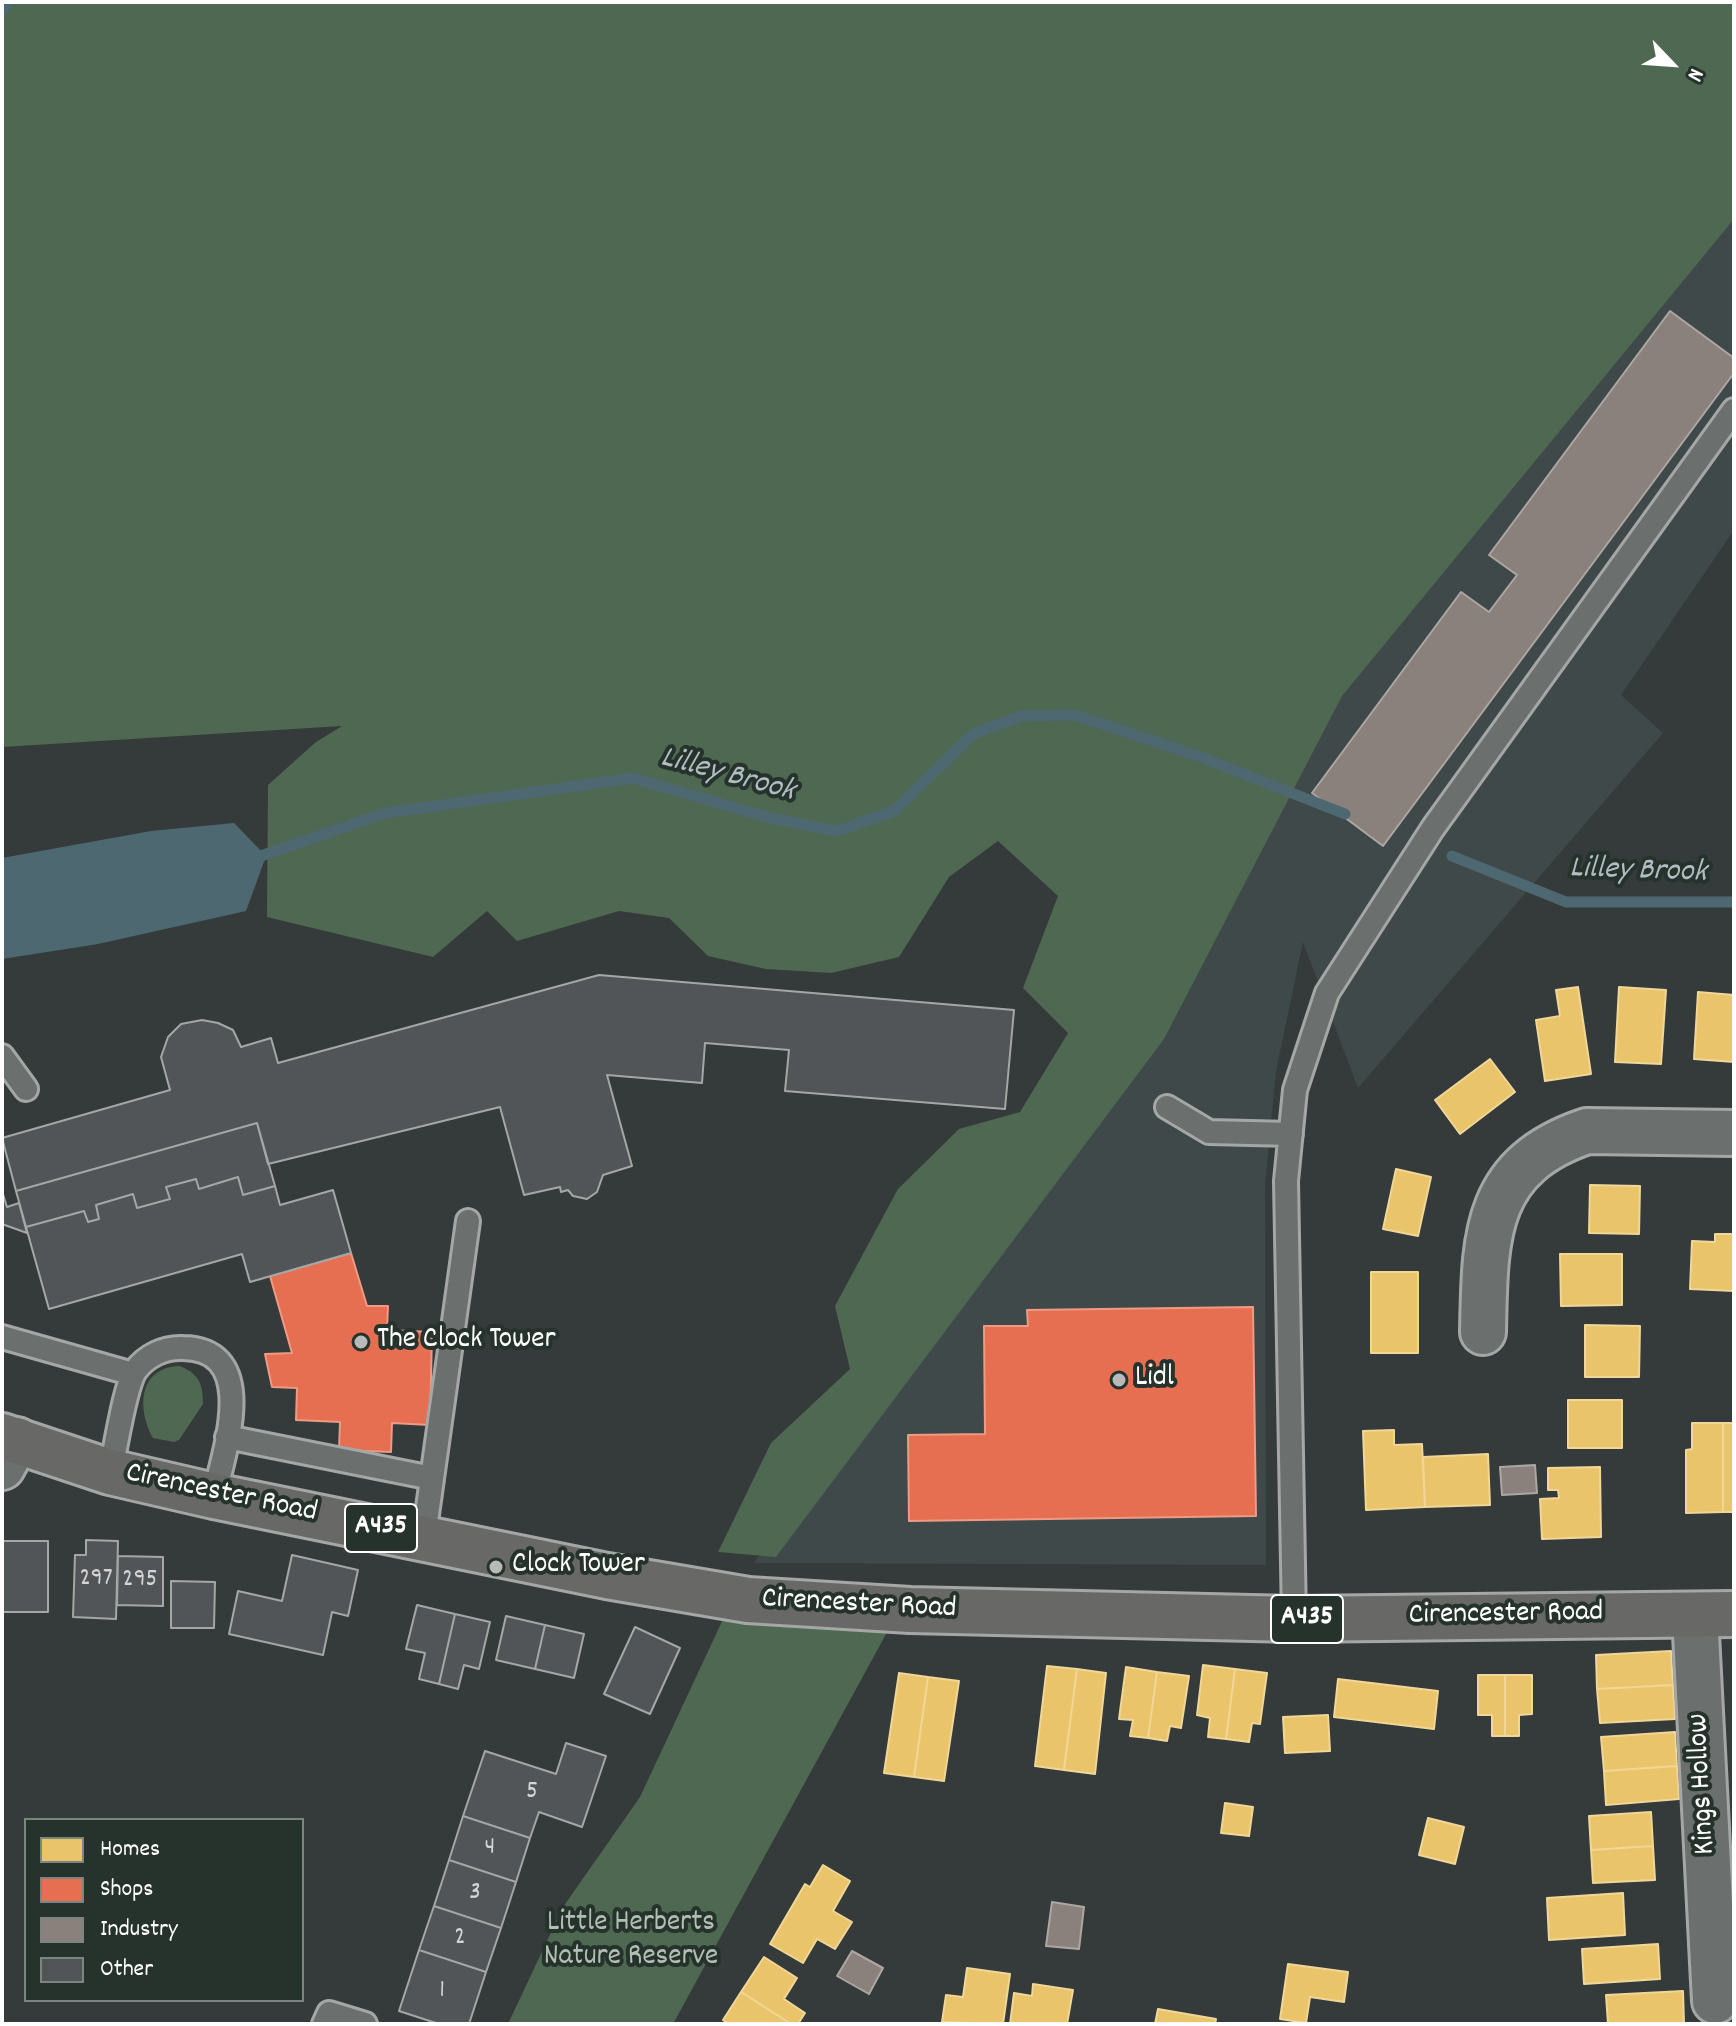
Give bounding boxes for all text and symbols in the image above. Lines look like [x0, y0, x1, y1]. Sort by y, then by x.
north arrow [1632, 24, 1712, 104]
text: N [1678, 63, 1711, 86]
water label: Lilley Brook [656, 741, 798, 813]
water label: Lilley Brook [1569, 851, 1707, 895]
place label: The Clock Tower [377, 1324, 556, 1360]
marker: The Clock Tower [352, 1333, 370, 1351]
place label: Lidl [1135, 1362, 1174, 1398]
marker: Lidl [1110, 1371, 1128, 1389]
street label: Cirencester Road [122, 1457, 320, 1533]
road number: A435 [345, 1504, 417, 1552]
place label: Clock Tower [512, 1549, 645, 1585]
marker: Clock Tower [487, 1558, 505, 1576]
house number: 297 [79, 1564, 113, 1596]
house number: 295 [122, 1565, 158, 1597]
street label: Cirencester Road [761, 1583, 957, 1629]
road number: A435 [1271, 1595, 1343, 1643]
street label: Cirencester Road [1408, 1596, 1604, 1636]
street label: Kings Hollow [1682, 1712, 1726, 1856]
house number: 5 [526, 1777, 538, 1809]
legend [24, 1818, 304, 2002]
text: Homes [100, 1833, 160, 1867]
house number: 4 [485, 1833, 495, 1865]
text: Shops [100, 1873, 153, 1907]
house number: 3 [469, 1878, 481, 1910]
park label: Little Herberts Nature Reserve [544, 1907, 718, 1978]
text: Industry [100, 1913, 178, 1947]
house number: 2 [454, 1923, 466, 1955]
text: Other [100, 1953, 153, 1987]
house number: 1 [439, 1976, 445, 2008]

